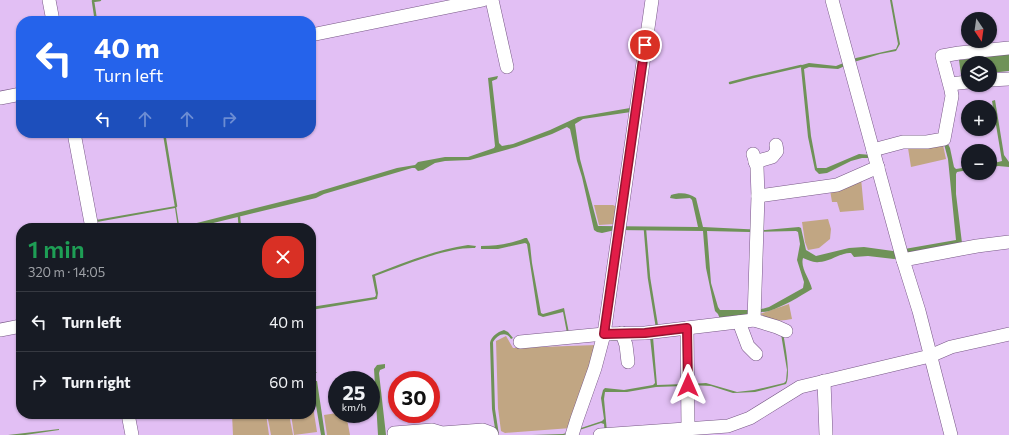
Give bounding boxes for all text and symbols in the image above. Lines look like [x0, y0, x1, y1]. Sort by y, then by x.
north arrow [961, 12, 997, 48]
map controls [961, 12, 997, 180]
pin [628, 28, 662, 62]
text: 40 m [94, 30, 160, 64]
icon: left [28, 32, 80, 84]
icon: arrive [634, 34, 656, 56]
button: layers [961, 56, 997, 92]
text: Turn left [94, 64, 163, 86]
button: + [961, 100, 997, 136]
icon: left [92, 108, 114, 130]
icon: ahead [134, 108, 156, 130]
icon: ahead [176, 108, 198, 130]
icon: right [218, 108, 240, 130]
button: − [961, 144, 997, 180]
text: 1 min [28, 234, 85, 263]
button: close [262, 236, 304, 278]
text: 320 m · 14:05 [28, 264, 105, 280]
icon: left [28, 311, 50, 333]
text: Turn left [62, 313, 121, 331]
text: 40 m [269, 313, 304, 331]
position arrow [667, 364, 709, 406]
icon: right [28, 371, 50, 393]
speed limit sign: 30 [388, 371, 440, 423]
text: Turn right [62, 373, 131, 391]
text: 60 m [269, 373, 304, 391]
text: 25 [342, 380, 366, 404]
text: km/h [342, 401, 366, 413]

